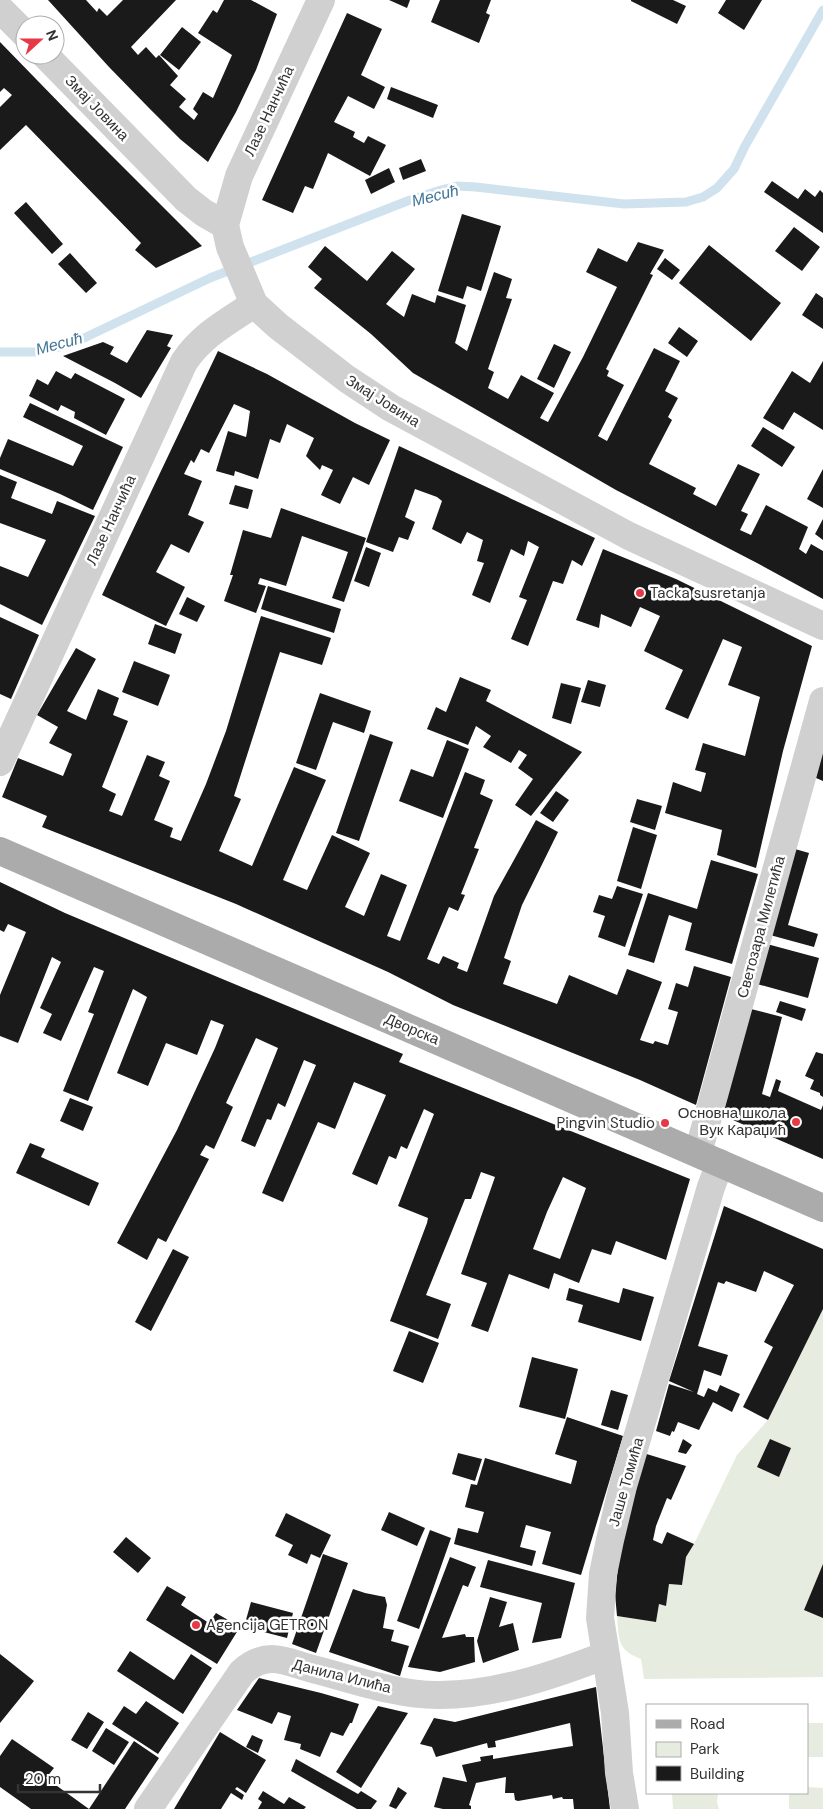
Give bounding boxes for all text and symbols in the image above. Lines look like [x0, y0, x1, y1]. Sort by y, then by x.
north arrow [15, 15, 65, 65]
text: N [42, 27, 62, 43]
street label: Лазе Нанчића [239, 62, 299, 159]
street label: Змај Јовина [61, 71, 134, 146]
water label: Месић [409, 179, 461, 211]
water label: Месић [33, 327, 85, 360]
street label: Змај Јовина [342, 370, 424, 432]
street label: Лазе Нанчића [81, 471, 141, 568]
place label: Tacka susretanja [650, 583, 765, 603]
marker: Tacka susretanja [634, 587, 646, 599]
street label: Светозара Милетића [732, 853, 790, 1000]
street label: Дворска [382, 1009, 443, 1050]
place label: Основна школа Вук Караџић [678, 1103, 787, 1140]
place label: Pingvin Studio [556, 1113, 655, 1133]
marker: Основна школа Вук Караџић [790, 1116, 802, 1128]
marker: Pingvin Studio [659, 1117, 671, 1129]
street label: Јаше Томића [604, 1434, 648, 1529]
place label: Agencija GETRON [206, 1615, 328, 1635]
marker: Agencija GETRON [190, 1619, 202, 1631]
street label: Данила Илића [291, 1654, 394, 1698]
legend [646, 1704, 808, 1794]
text: Road [690, 1714, 725, 1734]
text: Park [690, 1739, 720, 1759]
scale bar [18, 1762, 100, 1794]
text: Building [690, 1764, 745, 1784]
text: 20 m [25, 1769, 61, 1789]

